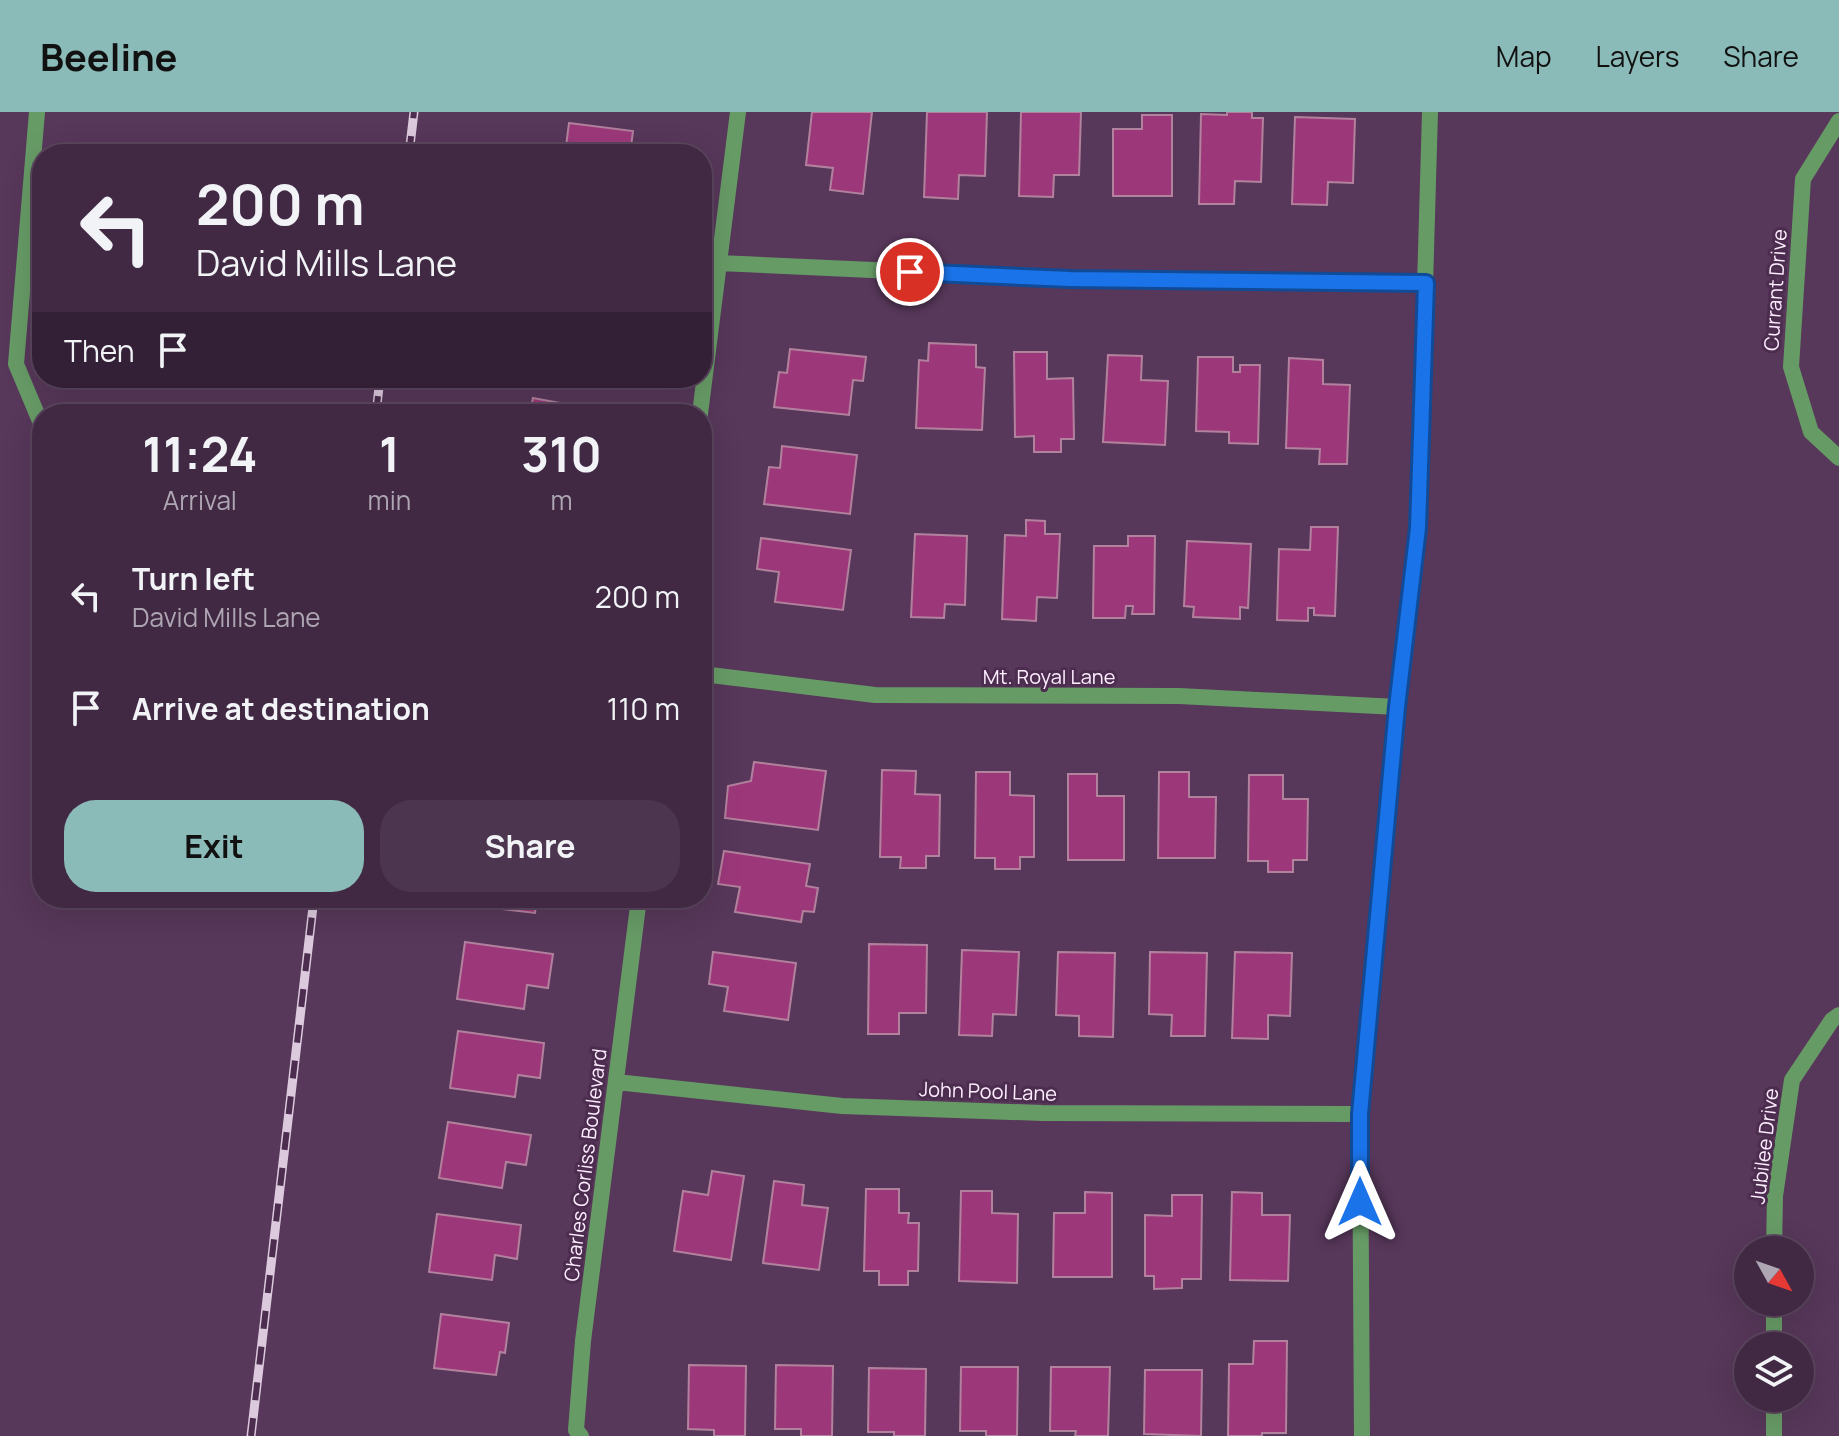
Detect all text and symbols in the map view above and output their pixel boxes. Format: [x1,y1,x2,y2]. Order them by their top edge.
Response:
text: Beeline [40,30,177,82]
text: Map [1496,37,1552,75]
text: Layers [1596,37,1679,75]
text: Share [1723,37,1799,75]
text: 200 m [196,165,365,242]
icon: left [64,176,168,280]
street label: Currant Drive [1757,228,1793,352]
text: David Mills Lane [196,238,457,287]
pin [876,238,944,306]
icon: arrive [888,250,932,294]
icon: arrive [151,328,195,372]
text: Then [64,330,135,371]
text: 11:24 [142,421,257,486]
text: 1 [379,421,400,486]
text: 310 [521,421,602,486]
text: Arrival [163,482,237,518]
text: min [368,482,411,518]
text: m [551,482,573,518]
text: Turn left [132,558,255,599]
icon: left [64,574,108,618]
text: 200 m [595,576,680,617]
text: David Mills Lane [132,599,320,635]
street label: Mt. Royal Lane [983,663,1115,690]
icon: arrive [64,686,108,730]
text: Arrive at destination [132,688,430,729]
text: 110 m [607,688,680,729]
button: Exit [64,800,364,892]
button: Share [380,800,680,892]
street label: Charles Corliss Boulevard [557,1047,613,1283]
street label: John Pool Lane [919,1075,1057,1107]
street label: Jubilee Drive [1744,1087,1784,1205]
position arrow [1318,1160,1402,1244]
north arrow [1734,1236,1814,1316]
map controls [1734,1236,1814,1412]
button: layers [1734,1332,1814,1412]

